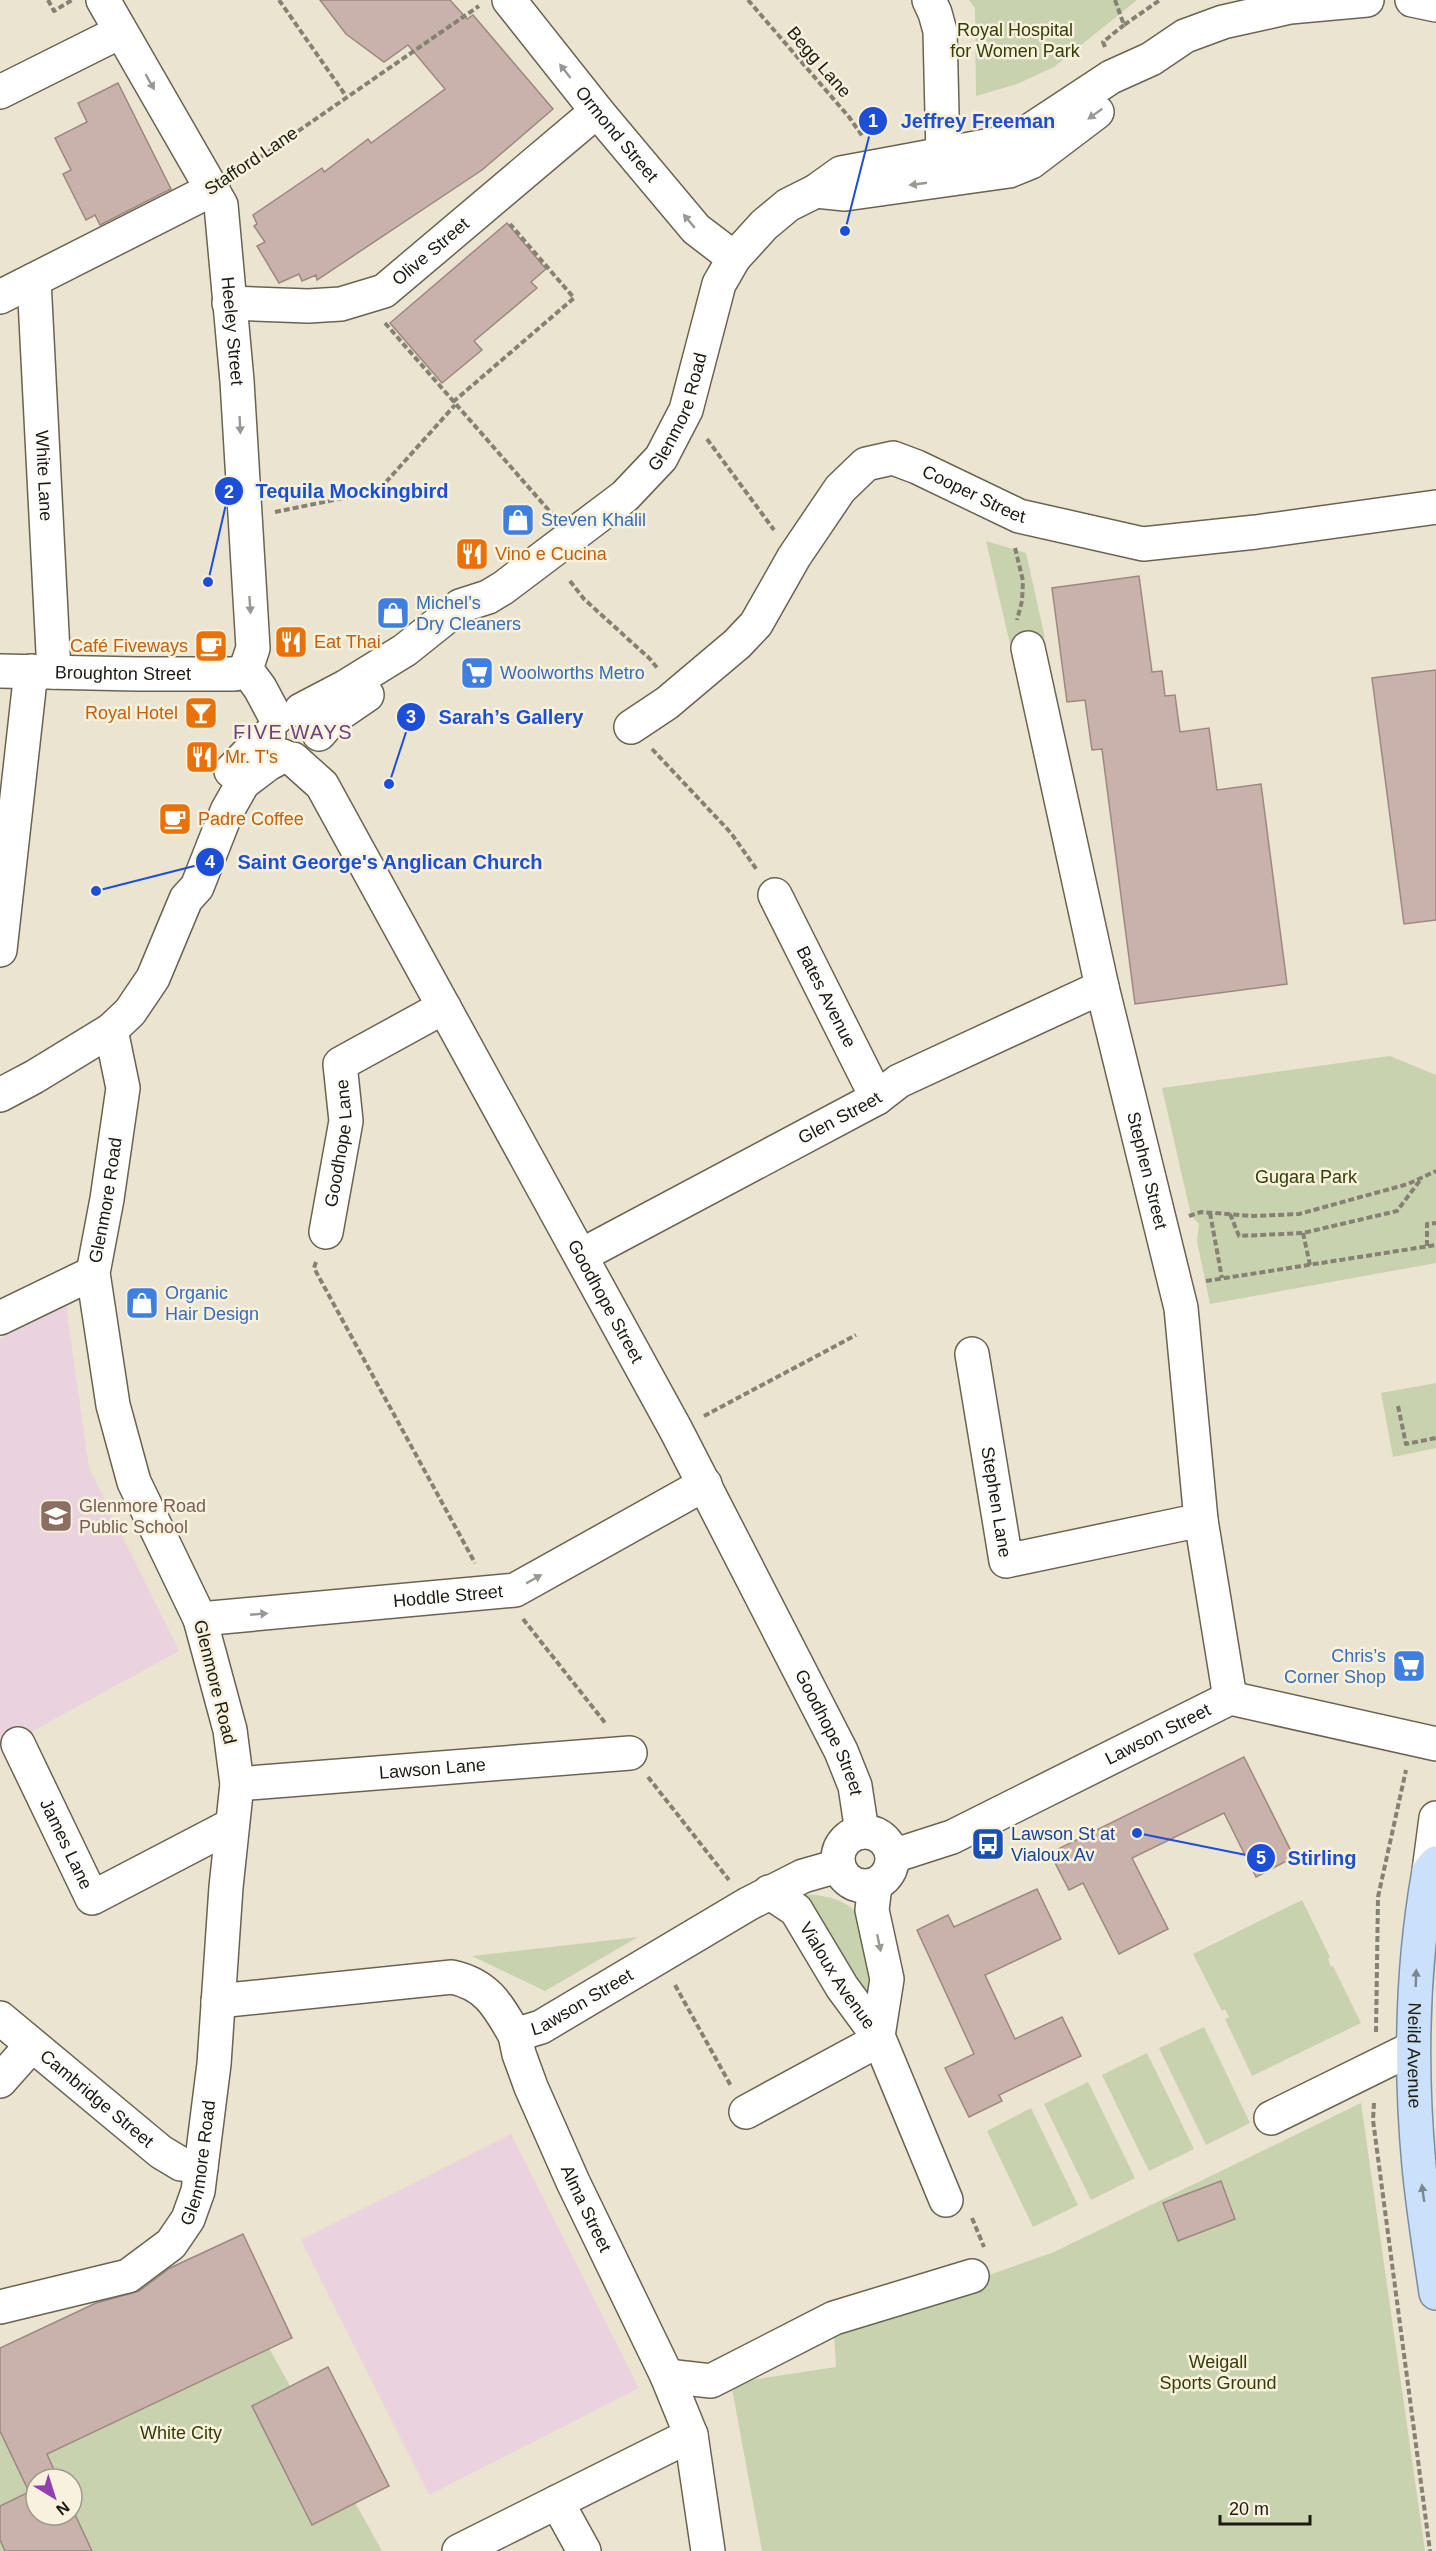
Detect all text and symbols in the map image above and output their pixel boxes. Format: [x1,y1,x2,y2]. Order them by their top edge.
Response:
park label: Royal Hospital for Women Park [950,20,1081,61]
street label: Begg Lane [783,23,855,101]
one-way arrow [560,63,572,78]
one-way arrow [145,74,155,91]
street label: Ormond Street [571,82,662,186]
callout: Jeffrey Freeman [858,102,1067,140]
one-way arrow [1087,108,1103,120]
text: Jeffrey Freeman [901,110,1055,132]
text: 1 [868,111,878,131]
street label: Stafford Lane [201,123,301,199]
one-way arrow [909,180,928,189]
street label: Olive Street [388,214,473,290]
one-way arrow [683,214,696,229]
street label: Heeley Street [218,276,247,386]
street label: Glenmore Road [644,351,711,475]
one-way arrow [235,415,244,434]
street label: White Lane [32,430,56,522]
street label: Cooper Street [919,461,1027,527]
callout: Tequila Mockingbird [214,472,461,510]
text: Tequila Mockingbird [256,480,448,502]
text: 2 [224,482,234,502]
shop icon: Steven Khalil [500,502,536,538]
place label: Steven Khalil [541,510,646,530]
restaurant icon: Vino e Cucina [454,536,490,572]
place label: Vino e Cucina [495,544,608,564]
place label: Michel’s Dry Cleaners [416,593,521,634]
shop icon: Michel’s Dry Cleaners [375,595,411,631]
one-way arrow [245,596,255,615]
restaurant icon: Eat Thai [273,624,309,660]
cafe icon: Café Fiveways [193,628,229,664]
place label: Eat Thai [314,632,381,652]
place label: Café Fiveways [70,636,188,656]
supermarket icon: Woolworths Metro [459,655,495,691]
street label: Broughton Street [55,662,191,684]
place label: Woolworths Metro [500,663,645,683]
bar icon: Royal Hotel [183,695,219,731]
callout: Sarah’s Gallery [396,698,595,736]
place label: Royal Hotel [85,703,178,723]
text: Sarah’s Gallery [439,706,584,728]
text: 3 [406,707,416,727]
district label: FIVE WAYS [233,721,353,743]
restaurant icon: Mr. T's [184,739,220,775]
place label: Mr. T's [225,747,278,767]
cafe icon: Padre Coffee [157,801,193,837]
place label: Padre Coffee [198,809,304,829]
callout: Saint George's Anglican Church [195,843,555,881]
text: Saint George's Anglican Church [237,851,543,873]
text: 4 [205,852,215,872]
street label: Bates Avenue [792,943,860,1051]
street label: Goodhope Lane [321,1078,356,1209]
street label: Glen Street [795,1088,886,1148]
street label: Stephen Street [1123,1110,1171,1231]
street label: Glenmore Road [85,1136,126,1265]
park label: Gugara Park [1255,1167,1358,1187]
street label: Goodhope Street [564,1236,647,1366]
place label: Organic Hair Design [165,1283,259,1324]
shop icon: Organic Hair Design [124,1285,160,1321]
street label: Stephen Lane [977,1445,1015,1559]
place label: Glenmore Road Public School [79,1496,206,1537]
school or university icon: Glenmore Road Public School [38,1498,74,1534]
one-way arrow [526,1574,543,1584]
street label: Hoddle Street [392,1581,504,1611]
one-way arrow [249,1609,268,1619]
street label: Glenmore Road [190,1618,240,1746]
place label: Chris’s Corner Shop [1284,1646,1386,1687]
supermarket icon: Chris’s Corner Shop [1391,1648,1427,1684]
street label: Goodhope Street [791,1666,866,1797]
street label: Lawson Street [1102,1699,1214,1769]
street label: Lawson Lane [378,1754,487,1783]
street label: James Lane [36,1796,96,1893]
place label: Lawson St at Vialoux Av [1011,1824,1115,1865]
bus stop icon: Lawson St at Vialoux Av [970,1826,1006,1862]
callout: Stirling [1246,1839,1368,1877]
text: Stirling [1288,1847,1356,1869]
text: 5 [1256,1848,1266,1868]
street label: Vialoux Avenue [796,1918,879,2033]
one-way arrow [875,1933,884,1952]
street label: Lawson Street [528,1965,636,2040]
one-way arrow [1411,1968,1421,1987]
street label: Neild Avenue [1404,2002,1425,2109]
street label: Cambridge Street [36,2046,157,2151]
street label: Glenmore Road [177,2099,219,2228]
street label: Alma Street [557,2162,615,2255]
one-way arrow [1418,2184,1427,2203]
park label: Weigall Sports Ground [1159,2352,1277,2393]
park label: White City [140,2423,222,2443]
north arrow [24,2467,84,2527]
scale bar [1220,2488,1310,2526]
text: N [53,2498,73,2519]
text: 20 m [1229,2499,1269,2519]

